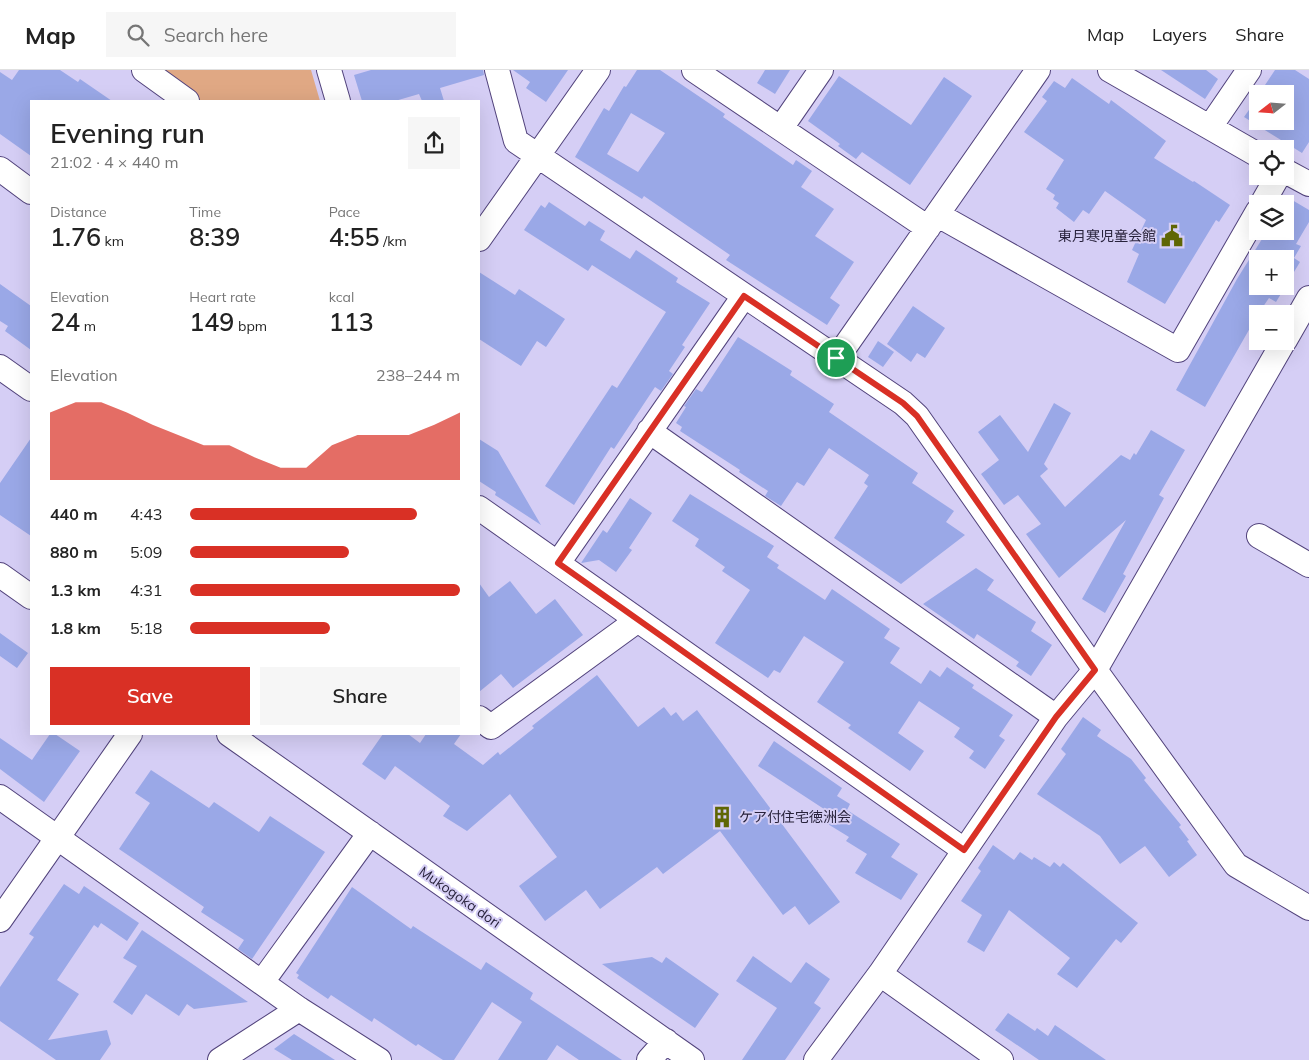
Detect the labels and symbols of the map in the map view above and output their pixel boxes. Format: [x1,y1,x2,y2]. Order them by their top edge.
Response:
north arrow [1249,85,1294,130]
public building icon: 東月寒児童会館 [1159,223,1185,249]
place label: 東月寒児童会館 [1058,227,1156,245]
pin [815,337,857,379]
building icon: ケア付住宅徳洲会 [709,804,735,830]
place label: ケア付住宅徳洲会 [739,808,851,826]
street label: Mukogoka dori [416,862,504,932]

